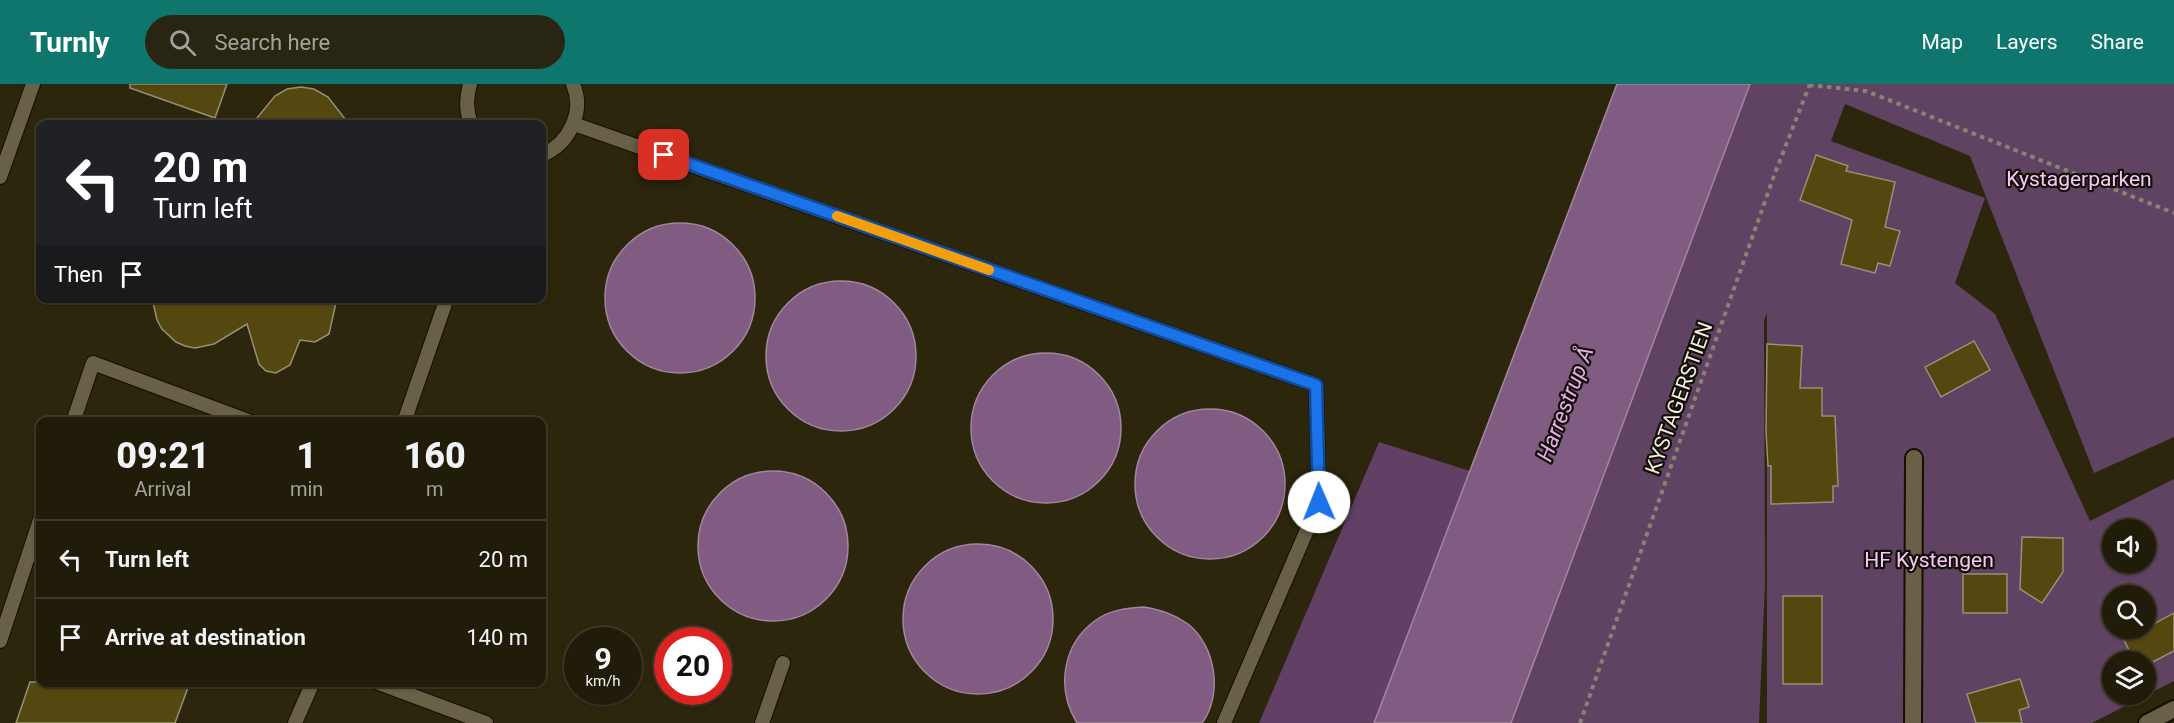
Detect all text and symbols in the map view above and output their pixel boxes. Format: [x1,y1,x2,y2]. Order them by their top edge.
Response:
search box [145,15,565,69]
text: Turnly [30,26,109,59]
icon: search [166,26,199,59]
text: Search here [214,30,330,55]
text: Map [1921,30,1963,54]
text: Layers [1996,30,2057,54]
text: Share [2090,30,2144,54]
pin [638,129,689,180]
icon: arrive [647,138,680,171]
text: 20 m [153,143,248,192]
icon: left [54,144,132,222]
park label: Kystagerparken [2006,167,2152,191]
text: Turn left [153,193,253,225]
icon: arrive [115,258,148,291]
text: Then [54,262,103,287]
street label: KYSTAGERSTIEN [1640,319,1718,477]
water label: Harrestrup Å [1531,343,1598,465]
text: 09:21 [116,435,210,477]
text: 1 [296,435,317,477]
text: 160 [404,435,466,477]
position arrow [1287,470,1351,534]
text: Arrival [135,477,191,501]
text: min [290,477,323,501]
text: m [426,477,443,501]
map controls [2102,519,2156,705]
button: sound [2102,519,2156,573]
icon: left [54,543,87,576]
text: Turn left [105,547,189,572]
text: 20 m [479,547,528,572]
park label: HF Kystengen [1864,548,1994,572]
button: search [2102,585,2156,639]
icon: arrive [54,621,87,654]
text: Arrive at destination [105,625,306,650]
text: 140 m [466,625,528,650]
speed limit sign: 20 [654,627,732,705]
text: 9 [594,641,612,676]
button: layers [2102,651,2156,705]
text: km/h [585,672,621,690]

